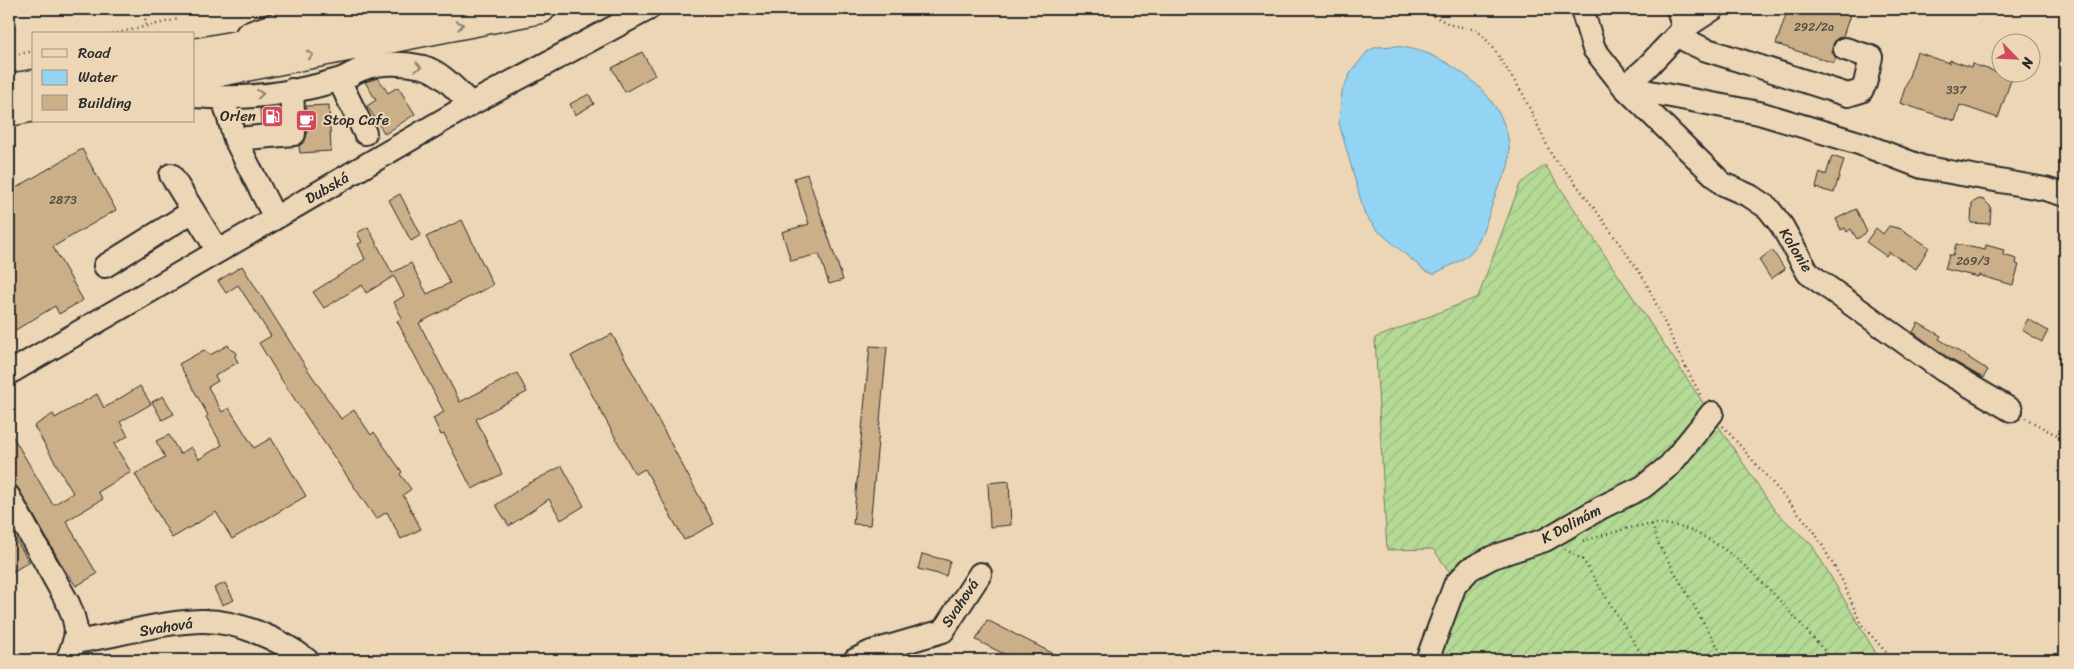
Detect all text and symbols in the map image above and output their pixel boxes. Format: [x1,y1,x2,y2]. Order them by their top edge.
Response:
house number: 292/2a [1794,16,1834,38]
one-way arrow [456,21,465,31]
legend [32,32,195,122]
north arrow [1992,32,2042,82]
text: Road [78,40,111,66]
one-way arrow [306,50,315,60]
text: N [2014,53,2041,73]
one-way arrow [413,62,422,72]
text: Water [78,64,118,90]
house number: 337 [1946,79,1967,101]
one-way arrow [256,89,264,100]
text: Building [78,90,132,116]
place label: Orlen [220,103,256,129]
fuel station icon: Orlen [260,104,284,128]
place label: Stop Cafe [323,107,389,133]
cafe icon: Stop Cafe [295,108,319,132]
street label: Dubská [300,165,355,211]
house number: 2873 [49,189,77,211]
street label: Kolonie [1772,223,1820,278]
house number: 269/3 [1956,250,1990,272]
street label: K Dolinám [1536,497,1606,551]
street label: Svahová [934,573,986,633]
street label: Svahová [137,610,195,644]

